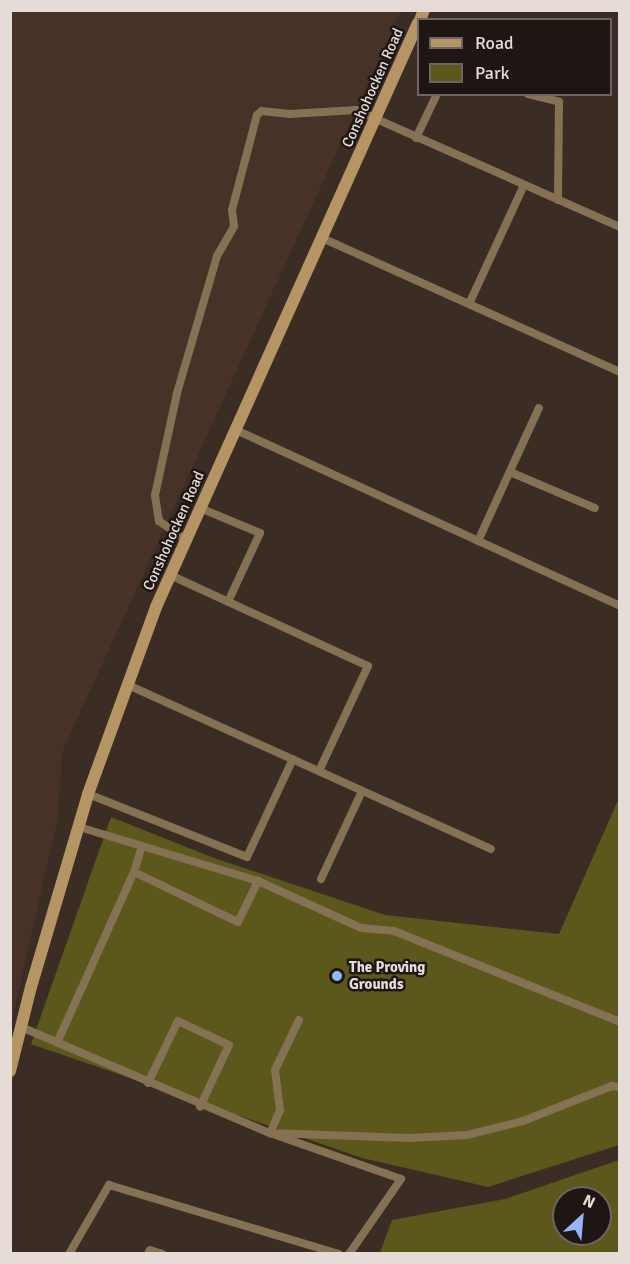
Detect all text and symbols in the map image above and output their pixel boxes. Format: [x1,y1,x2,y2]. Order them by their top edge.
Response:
legend [417,18,612,96]
street label: Conshohocken Road [339,25,407,151]
text: Road [475,32,514,54]
text: Park [475,62,510,84]
street label: Conshohocken Road [140,468,208,594]
place label: The Proving Grounds [349,958,425,993]
marker: The Proving Grounds [330,969,344,983]
north arrow [552,1186,612,1246]
text: N [580,1190,598,1213]

